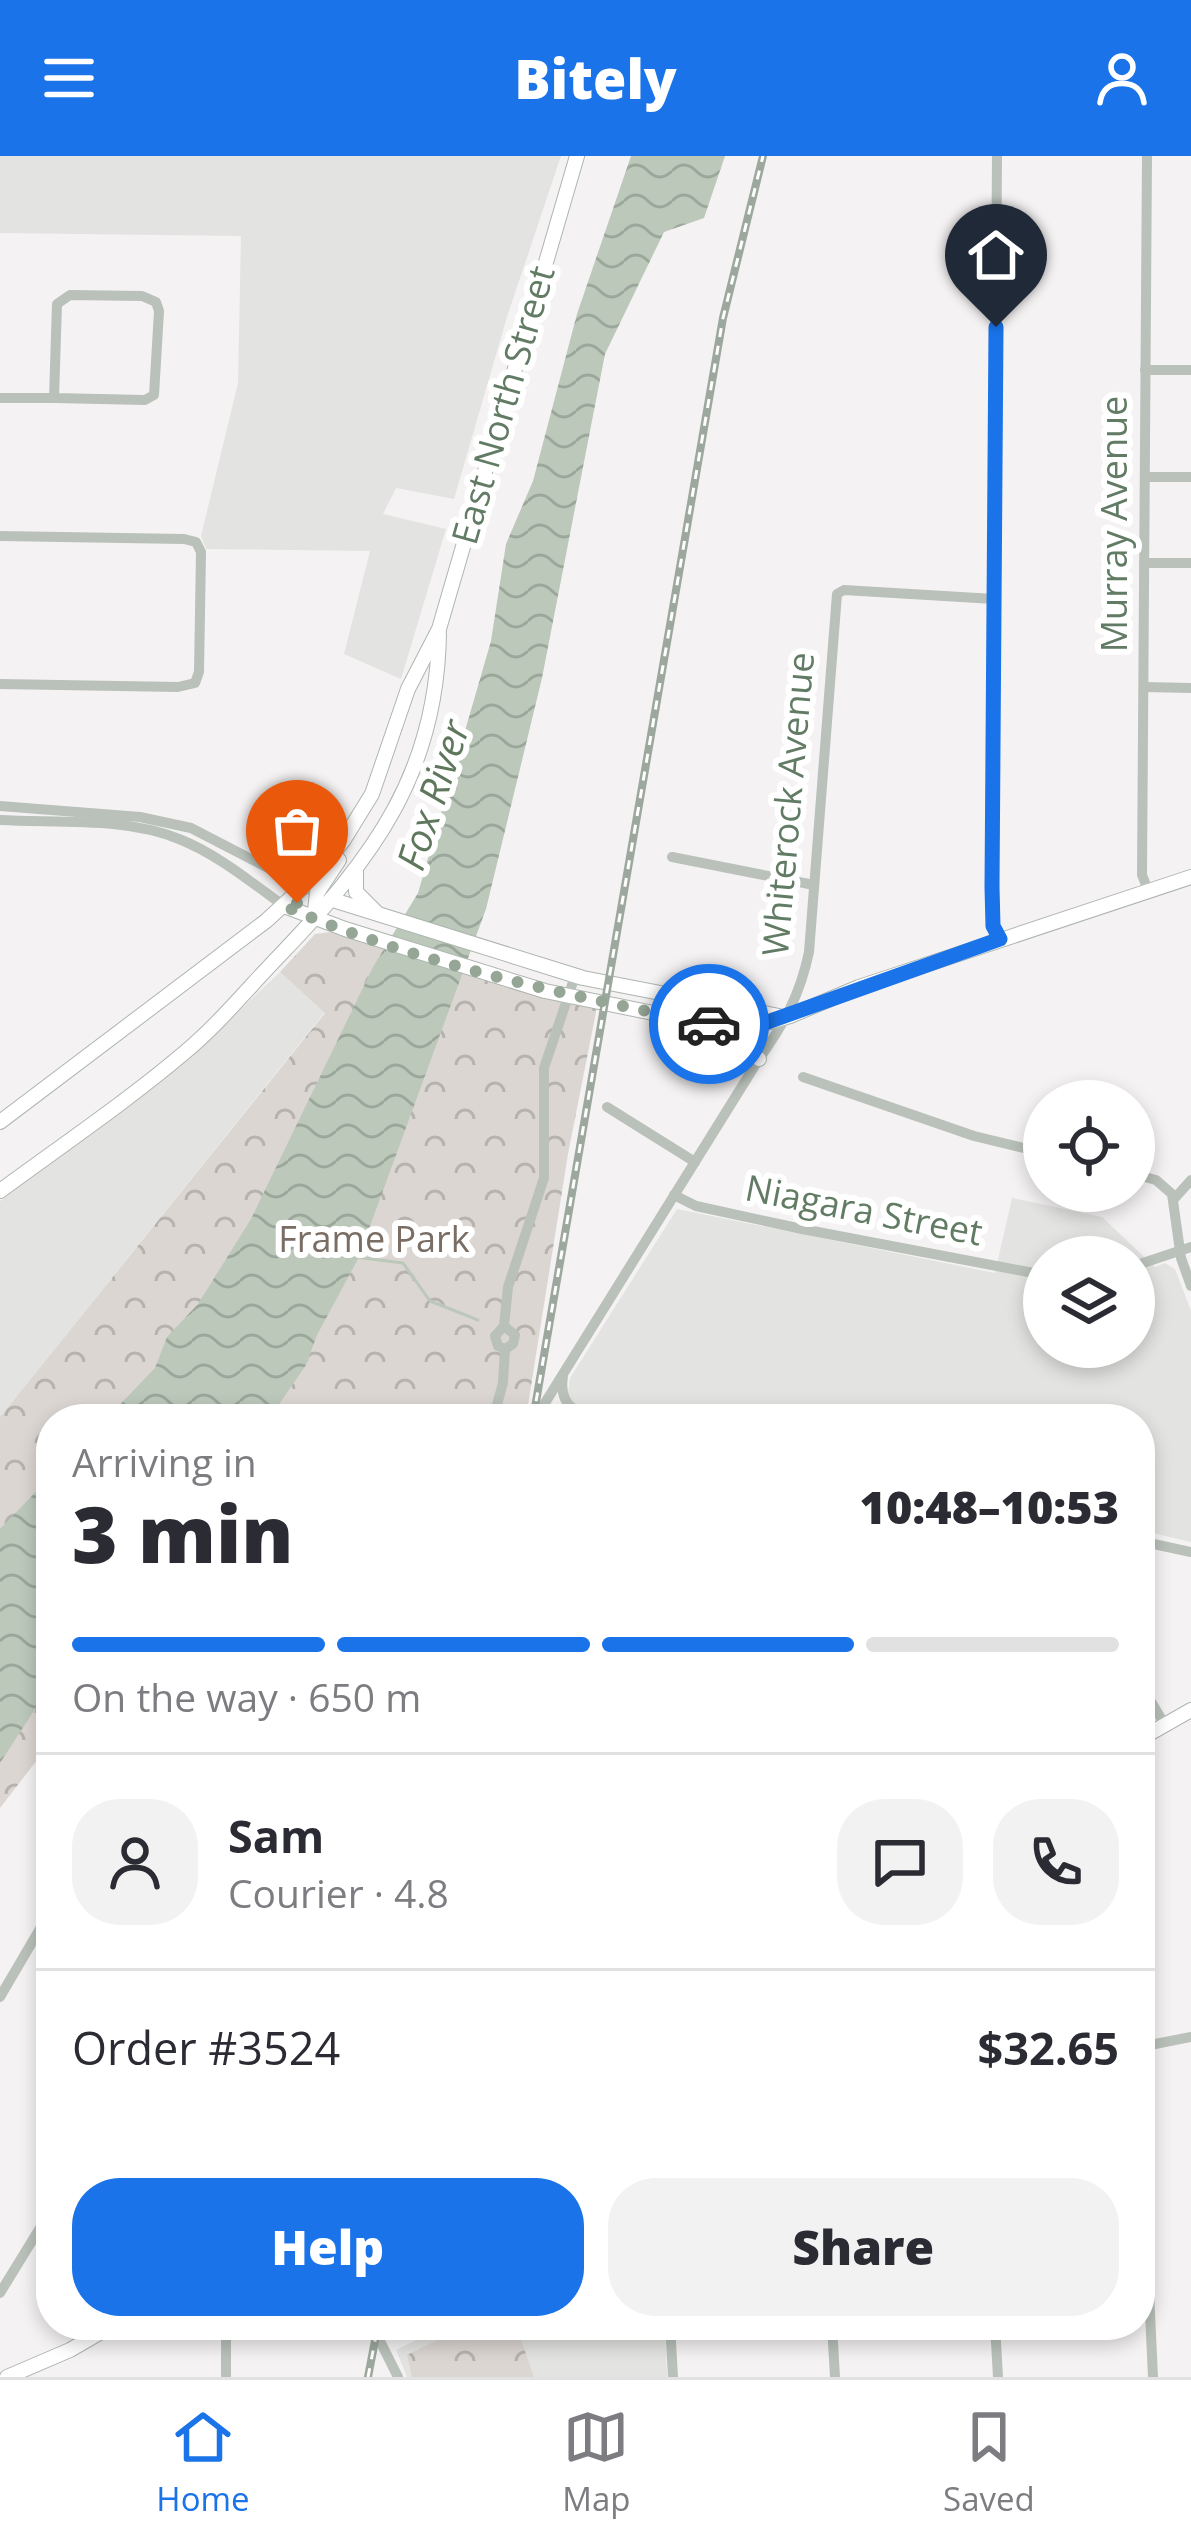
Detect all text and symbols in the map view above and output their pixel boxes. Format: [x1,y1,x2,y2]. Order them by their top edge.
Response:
text: Bitely [514,41,677,115]
icon: menu [36,45,102,111]
icon: person [1089,45,1155,111]
pin [945,204,1047,327]
icon: home [963,222,1029,288]
street label: East North Street [439,260,566,550]
street label: Murray Avenue [1089,396,1138,652]
street label: Whiterock Avenue [750,650,825,958]
water label: Fox River [383,711,481,876]
pin [246,780,348,903]
icon: bag [264,798,330,864]
courier [649,964,769,1084]
icon: car [676,991,742,1057]
map controls [1023,1080,1155,1368]
button: locate [1023,1080,1155,1212]
street label: Niagara Street [741,1163,987,1256]
park label: Frame Park [278,1214,470,1263]
button: layers [1023,1236,1155,1368]
text: Arriving in [72,1435,257,1488]
text: 10:48–10:53 [860,1476,1119,1537]
text: 3 min [72,1480,294,1586]
text: On the way · 650 m [72,1670,421,1723]
button: person [72,1799,198,1925]
button: chat [837,1799,963,1925]
button: phone [993,1799,1119,1925]
text: Sam [228,1805,324,1866]
text: Courier · 4.8 [228,1866,449,1919]
text: Order #3524 [72,2017,340,2078]
text: $32.65 [978,2017,1119,2078]
button: Help [72,2178,584,2316]
button: Share [608,2178,1119,2316]
tab: Home [156,2404,250,2521]
tab: Map [562,2404,630,2521]
tab: Saved [943,2404,1035,2521]

